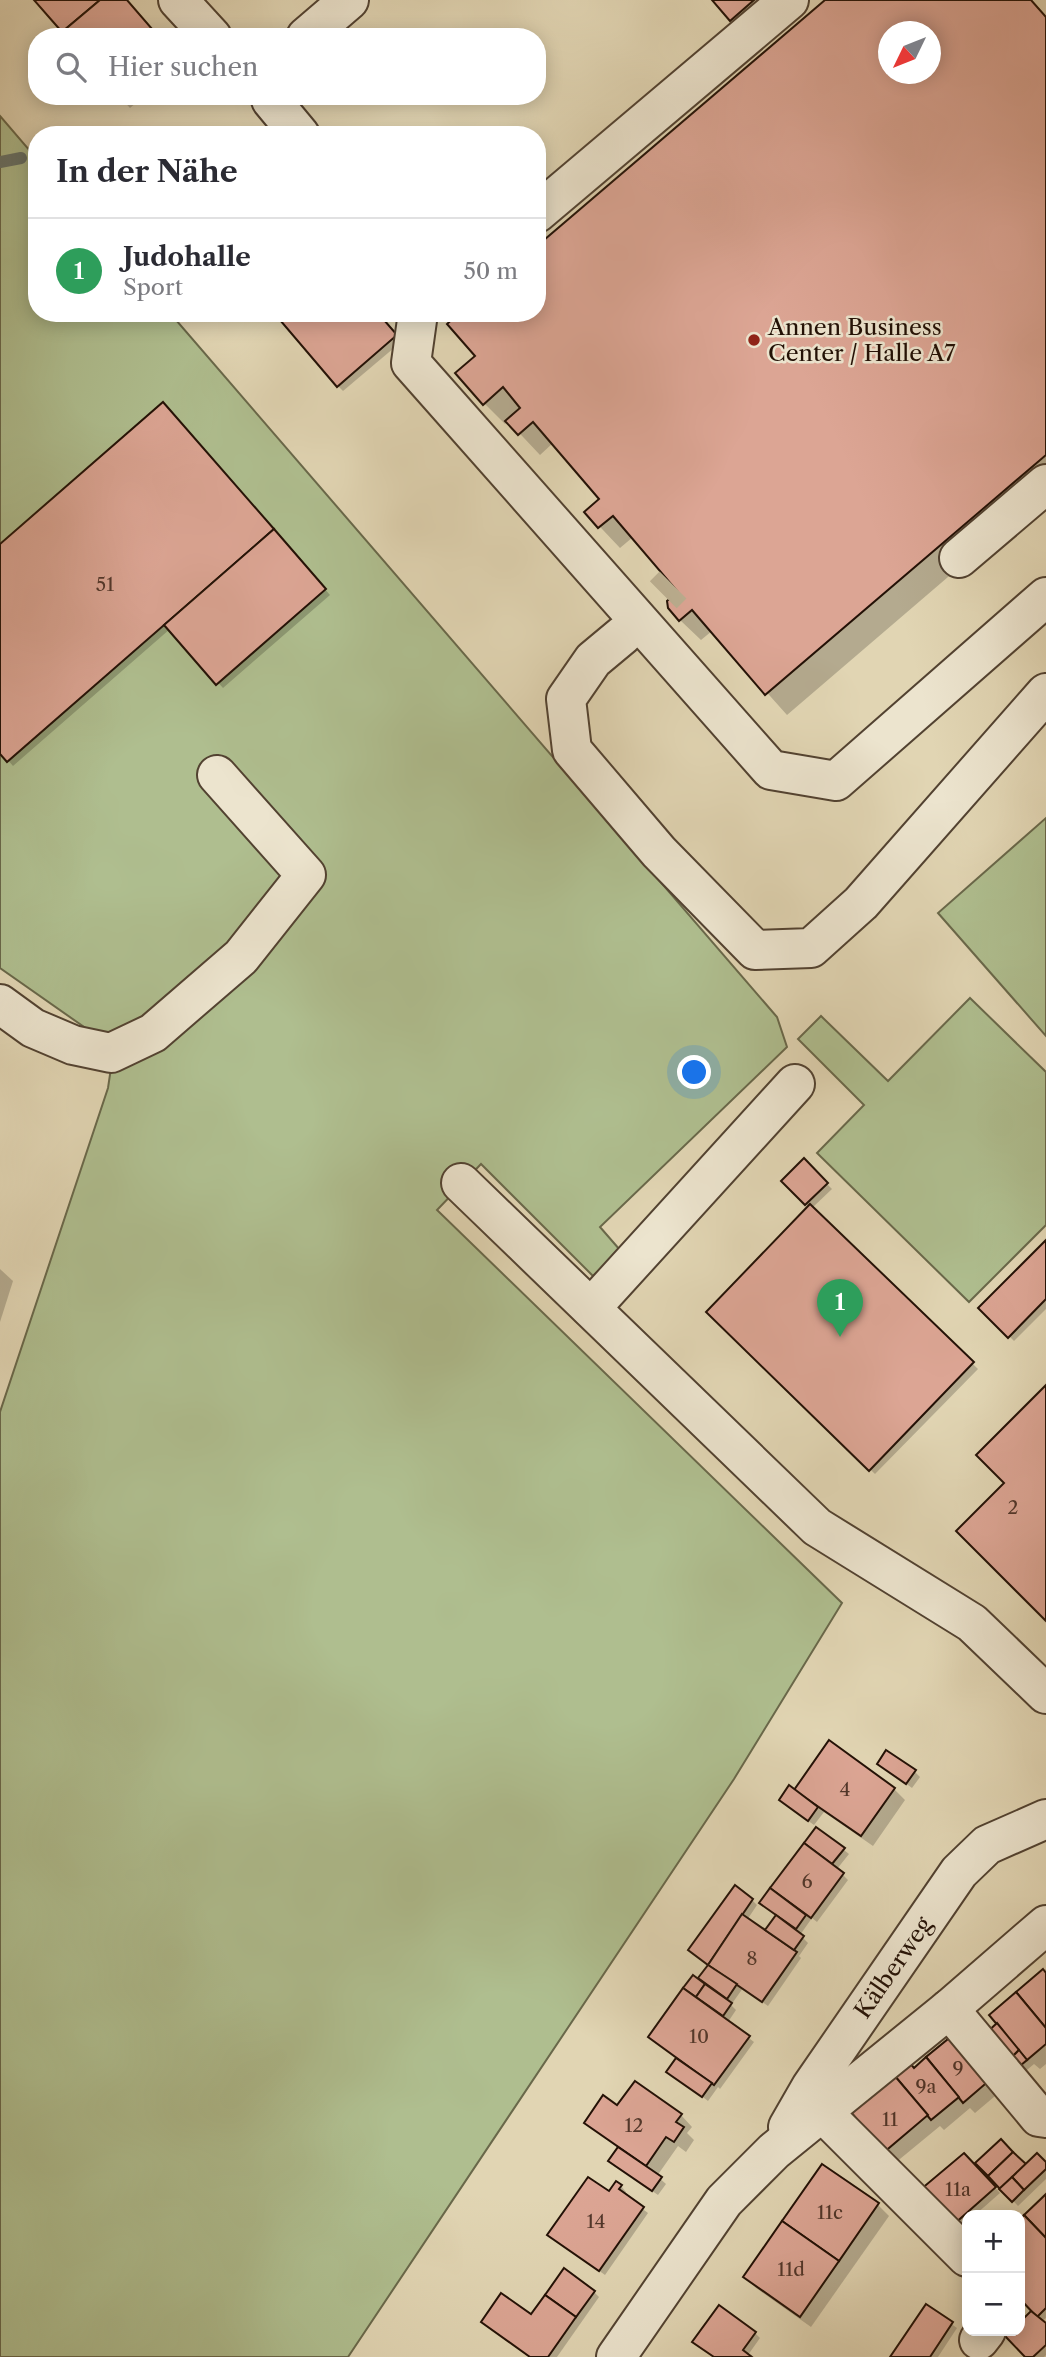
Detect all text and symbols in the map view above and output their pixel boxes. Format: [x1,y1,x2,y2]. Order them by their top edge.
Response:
north arrow [878,21,941,84]
search box [28,28,546,105]
icon: search [52,48,90,86]
text: Hier suchen [108,51,258,83]
text: In der Nähe [56,153,238,190]
text: Judohalle [123,241,251,273]
text: 1 [74,257,84,285]
text: 50 m [463,257,518,285]
text: Sport [123,273,183,301]
place label: Annen Business Center / Halle A7 [767,313,956,367]
marker: Annen Business Center / Halle A7 [746,332,762,348]
house number: 51 [96,573,114,596]
your location [677,1055,711,1089]
pin: 1 [817,1279,863,1337]
house number: 2 [1008,1496,1019,1519]
house number: 4 [840,1778,851,1801]
house number: 6 [801,1870,813,1893]
street label: Kälberweg [848,1911,938,2024]
house number: 8 [746,1947,758,1970]
house number: 10 [689,2025,709,2048]
house number: 9 [952,2057,964,2080]
house number: 9a [915,2075,937,2098]
house number: 11 [882,2108,898,2131]
house number: 12 [625,2114,644,2137]
house number: 11a [945,2178,971,2201]
house number: 11c [817,2201,843,2224]
house number: 14 [587,2210,605,2233]
map controls [962,2210,1025,2336]
button: + [962,2210,1025,2273]
house number: 11d [777,2258,805,2281]
button: − [962,2273,1025,2336]

